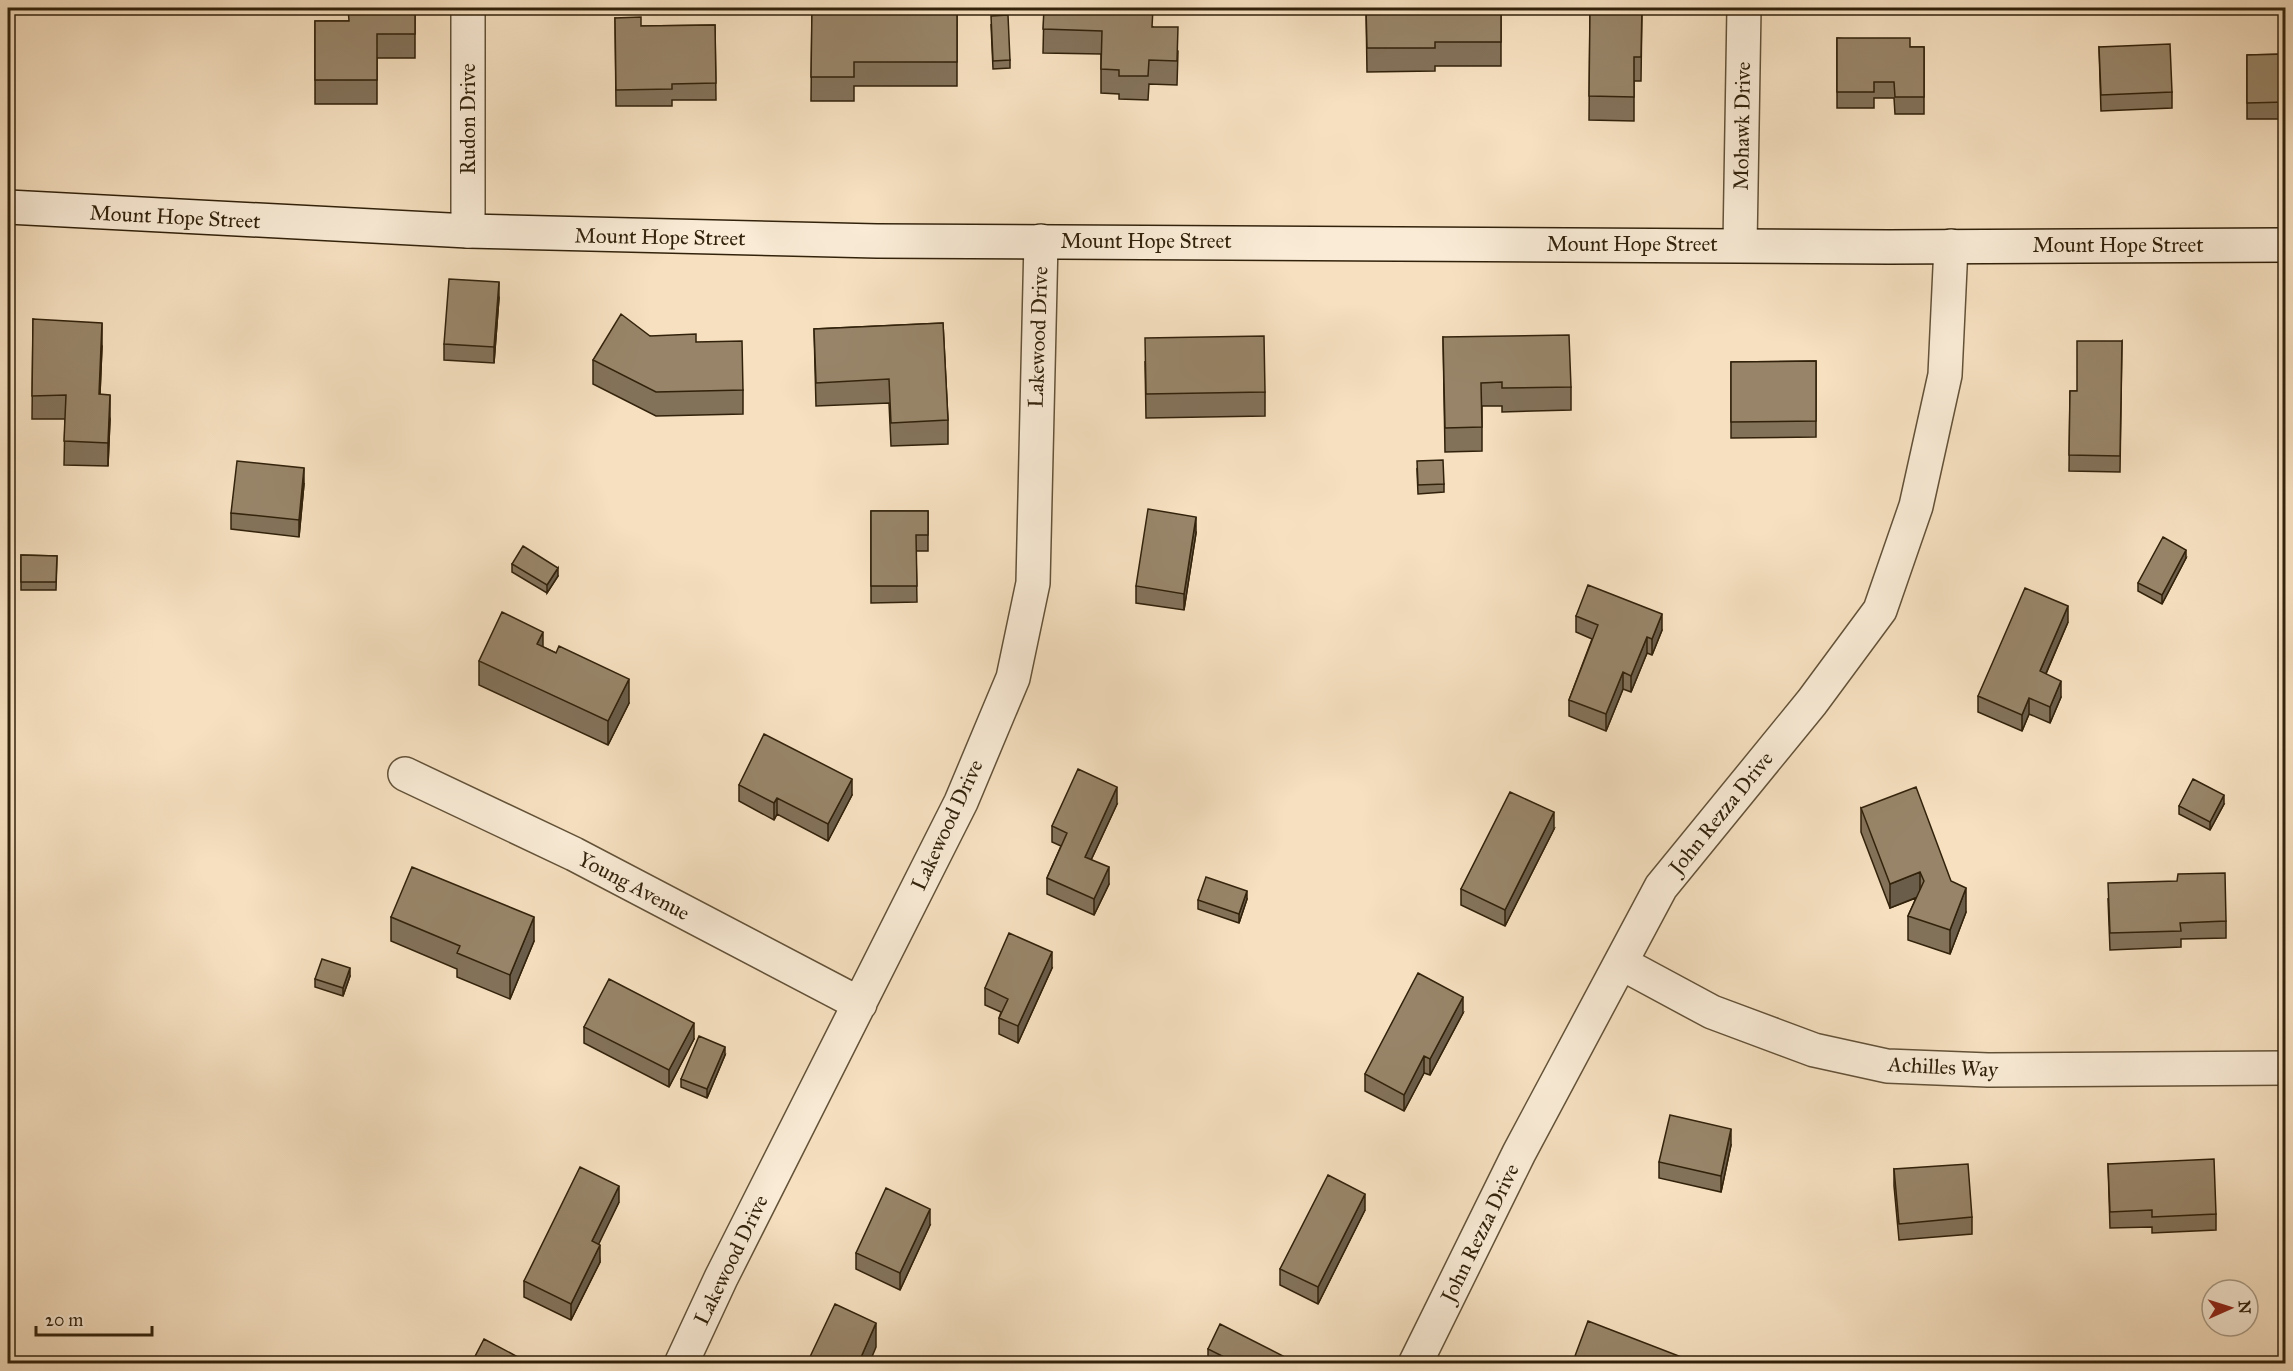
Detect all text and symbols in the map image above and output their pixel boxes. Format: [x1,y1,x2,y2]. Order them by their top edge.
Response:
street label: Mohawk Drive [1728,61,1756,191]
street label: Rudon Drive [455,63,481,175]
street label: Mount Hope Street [89,200,262,234]
street label: Mount Hope Street [574,223,746,252]
street label: Mount Hope Street [1060,228,1232,254]
street label: Mount Hope Street [1546,231,1718,257]
street label: Mount Hope Street [2032,232,2204,258]
street label: Lakewood Drive [1023,266,1053,408]
street label: John Rezza Drive [1662,746,1779,881]
street label: Lakewood Drive [905,755,989,895]
street label: Young Avenue [574,846,694,926]
street label: Achilles Way [1886,1051,2000,1083]
street label: John Rezza Drive [1434,1159,1525,1308]
street label: Lakewood Drive [688,1191,774,1329]
north arrow [2200,1278,2260,1338]
scale bar [36,1299,152,1337]
text: N [2235,1300,2254,1315]
text: 20 m [45,1309,83,1331]

